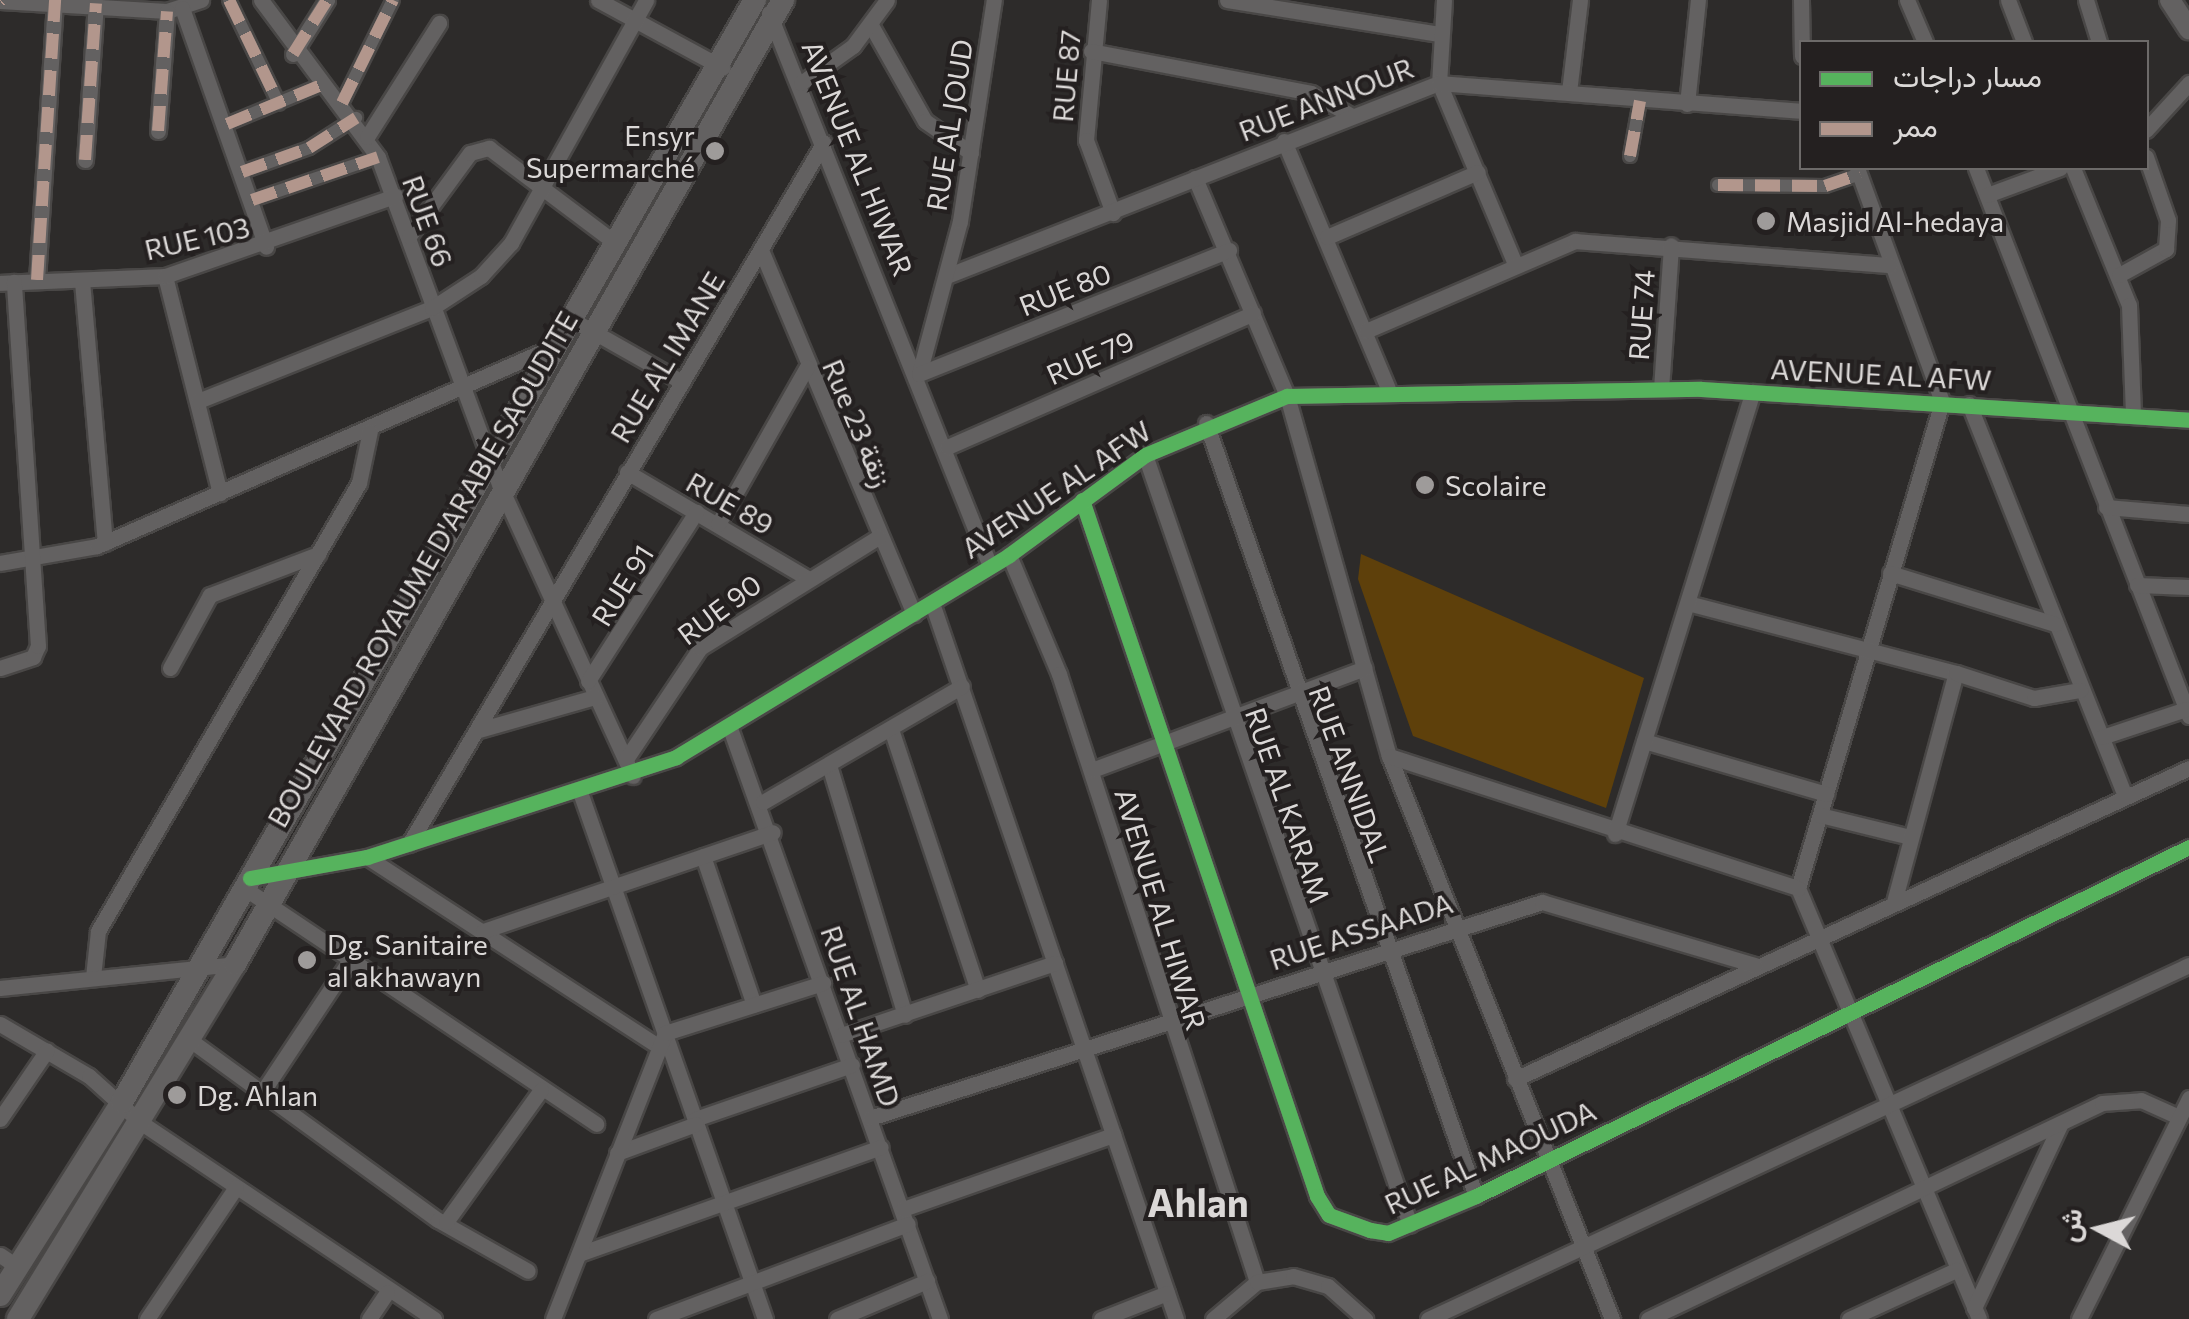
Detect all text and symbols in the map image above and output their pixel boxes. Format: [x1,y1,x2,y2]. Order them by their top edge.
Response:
street label: RUE 87 [1045,29,1087,123]
street label: AVENUE AL HIWAR [795,35,921,281]
street label: RUE AL JOUD [919,37,979,213]
legend [1799,40,2149,170]
street label: RUE ANNOUR [1234,50,1418,148]
text: مسار دراجات [1893,56,2042,93]
text: ممر [1893,106,1938,143]
place label: Ensyr Supermarché [526,118,695,184]
marker: Ensyr Supermarché [704,140,726,162]
street label: RUE 66 [396,171,460,271]
place label: Masjid Al-hedaya [1786,204,2004,238]
street label: RUE 103 [141,210,253,266]
marker: Masjid Al-hedaya [1755,210,1777,232]
street label: RUE 80 [1014,255,1116,323]
street label: RUE AL IMANE [603,266,731,448]
street label: RUE 74 [1621,269,1661,361]
street label: BOULEVARD ROYAUME D'ARABIE SAOUDITE [260,305,584,833]
street label: RUE 79 [1041,323,1139,391]
street label: AVENUE AL AFW [1770,351,1992,397]
street label: Rue 23 زنقة [816,354,900,492]
street label: AVENUE AL AFW [955,413,1157,565]
street label: RUE 89 [681,465,779,541]
place label: Scolaire [1445,468,1546,502]
marker: Scolaire [1414,474,1436,496]
street label: RUE 91 [584,538,660,632]
street label: RUE 90 [671,567,767,651]
street label: RUE ANNIDAL [1303,681,1397,867]
street label: RUE AL KARAM [1239,703,1337,907]
street label: AVENUE AL HIWAR [1108,784,1214,1034]
street label: RUE ASSAADA [1265,886,1457,976]
street label: RUE AL HAMD [814,921,908,1111]
place label: Dg. Sanitaire al akhawayn [327,927,488,993]
marker: Dg. Sanitaire al akhawayn [296,949,318,971]
place label: Dg. Ahlan [197,1078,318,1112]
marker: Dg. Ahlan [166,1084,188,1106]
street label: RUE AL MAOUDA [1379,1093,1601,1221]
district label: Ahlan [1147,1179,1249,1225]
north arrow [2049,1179,2149,1279]
text: ش [2050,1207,2088,1244]

